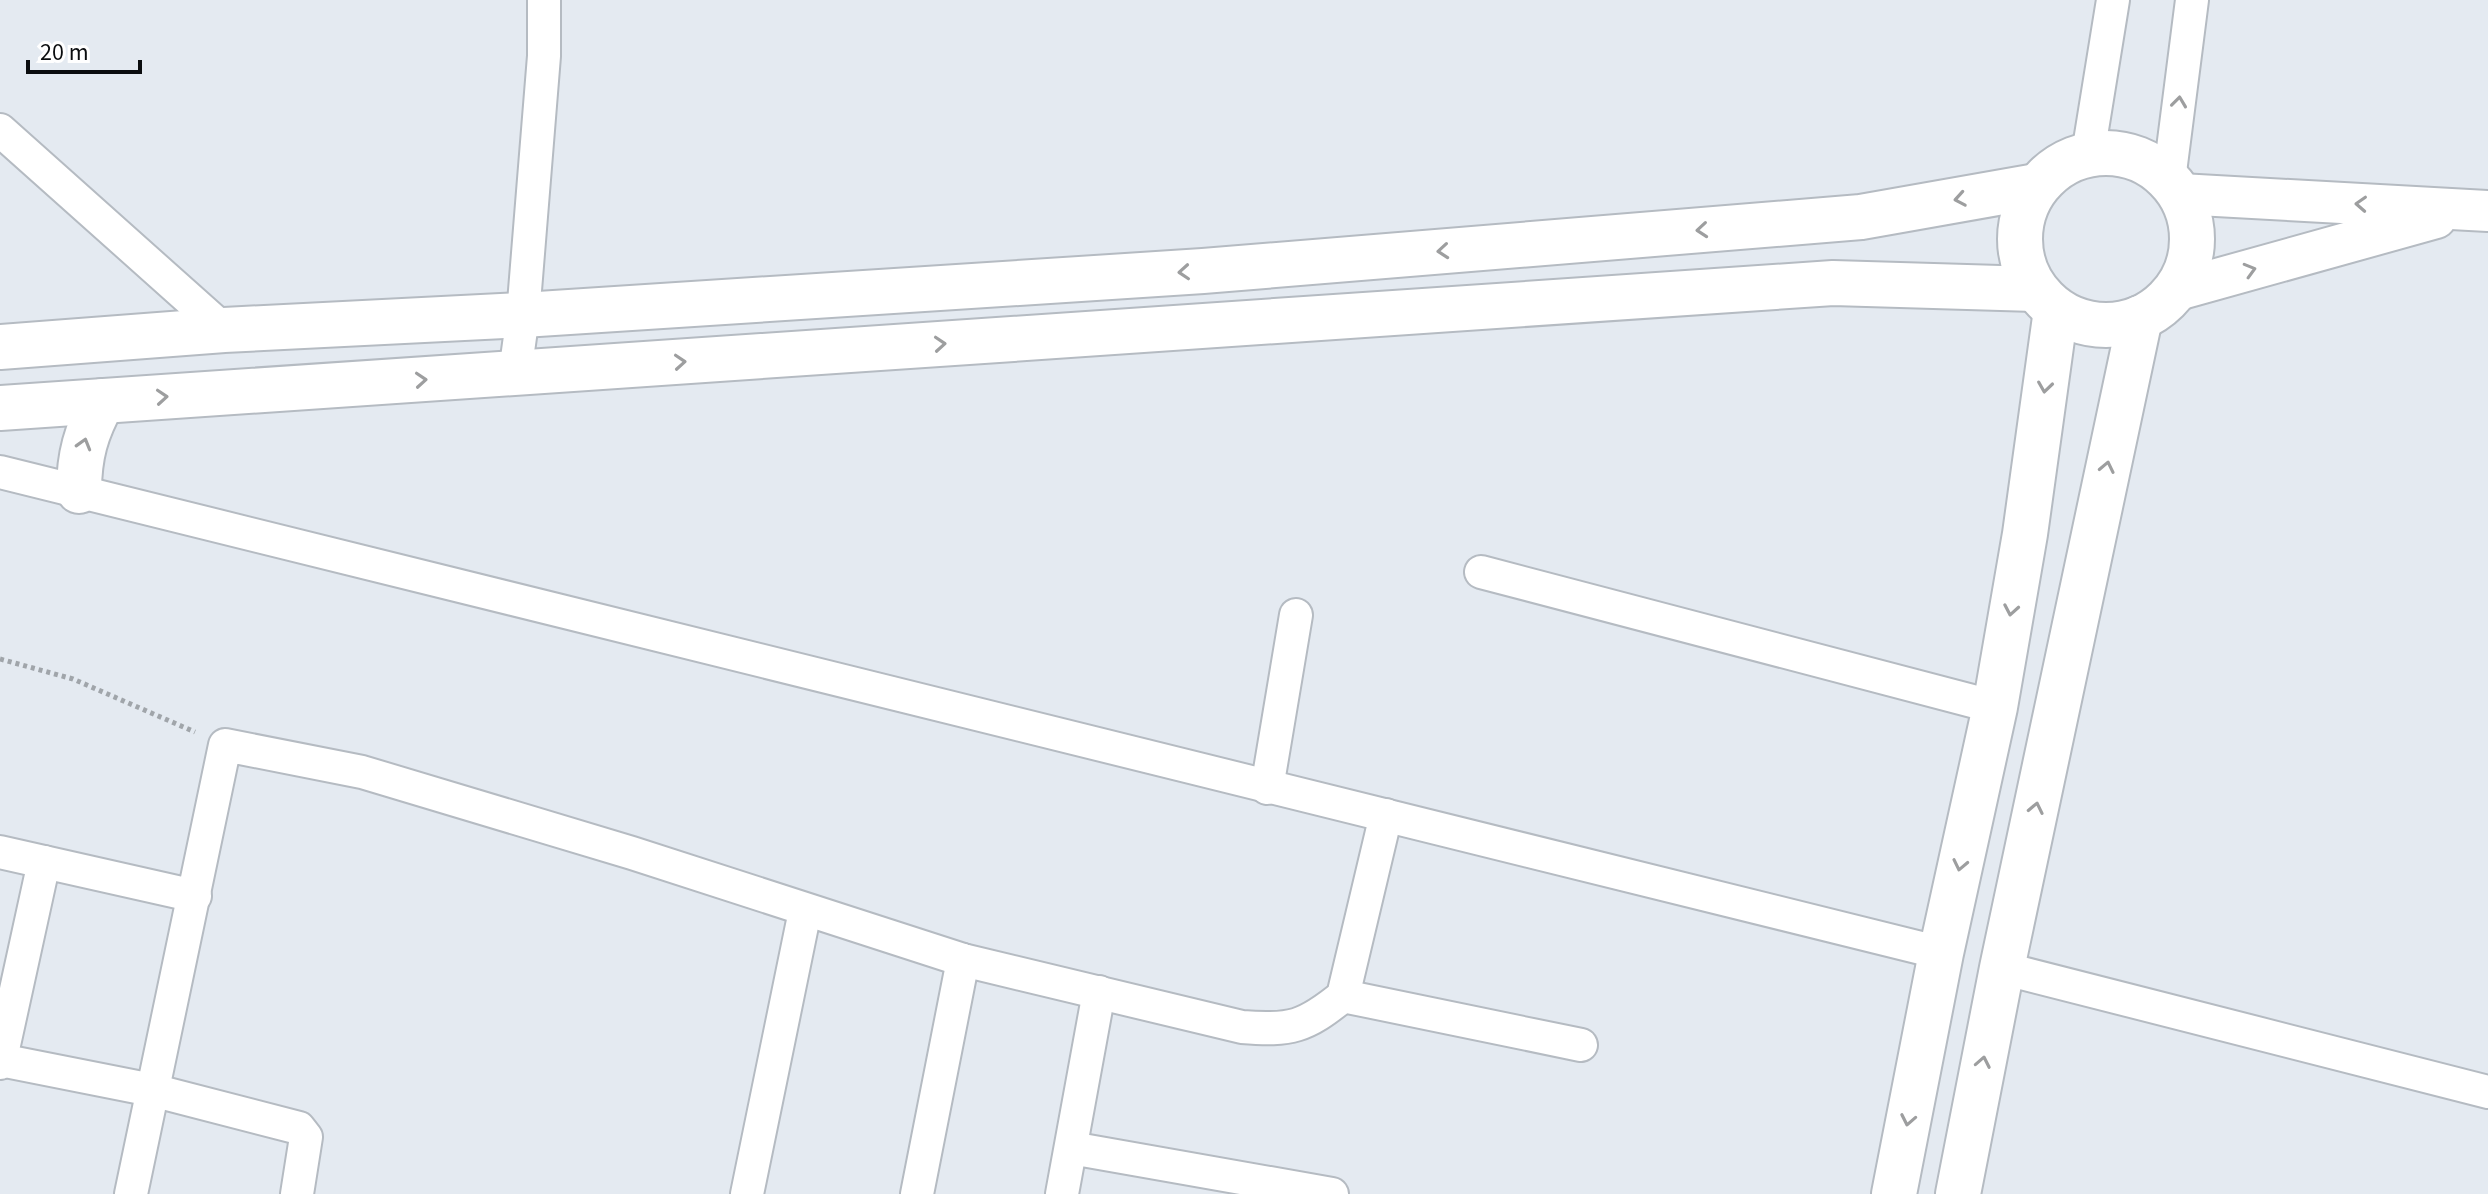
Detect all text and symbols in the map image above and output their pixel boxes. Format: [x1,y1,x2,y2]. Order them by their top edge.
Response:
scale bar [28,24,140,74]
text: 20 m [40,35,89,70]
one-way arrow [2170,95,2187,108]
one-way arrow [1953,190,1967,207]
one-way arrow [2354,196,2367,213]
one-way arrow [1695,221,1708,238]
one-way arrow [1436,243,1449,260]
one-way arrow [1177,263,1190,280]
one-way arrow [2242,263,2256,280]
one-way arrow [934,336,947,353]
one-way arrow [674,354,687,371]
one-way arrow [415,372,428,389]
one-way arrow [2037,380,2054,394]
one-way arrow [156,389,169,406]
one-way arrow [75,438,91,452]
one-way arrow [2098,461,2115,474]
one-way arrow [2004,604,2021,617]
one-way arrow [2027,802,2044,815]
one-way arrow [1952,858,1969,872]
one-way arrow [1974,1056,1991,1069]
one-way arrow [1901,1113,1918,1127]

